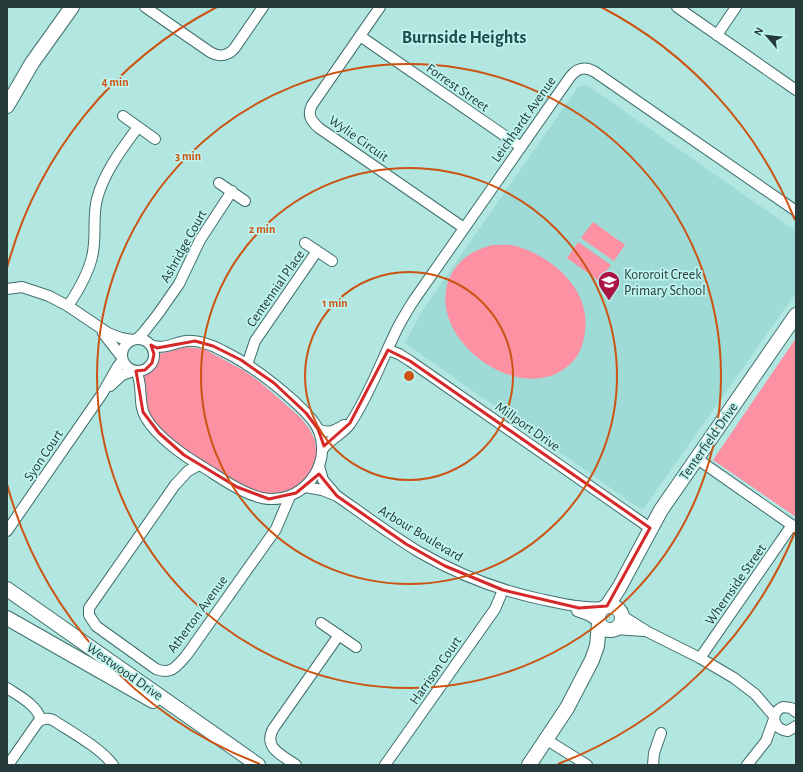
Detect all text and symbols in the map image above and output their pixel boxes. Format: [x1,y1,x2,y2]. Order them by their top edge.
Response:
north arrow [747,16,787,56]
text: N [752,26,765,38]
district label: Burnside Heights [402,29,526,47]
street label: Forrest Street [424,61,492,115]
street label: Leichhardt Avenue [489,74,559,165]
text: 4 min [101,76,129,88]
street label: Wylie Circuit [326,113,391,165]
text: 3 min [175,150,201,162]
street label: Ashridge Court [158,207,210,285]
text: 2 min [249,223,275,235]
street label: Centennial Place [244,248,307,330]
place label: Kororoit Creek Primary School [624,268,706,298]
school or university icon: Kororoit Creek Primary School [596,269,622,302]
text: 1 min [322,297,348,309]
centre of rings [402,369,416,383]
street label: Millport Drive [492,399,562,454]
street label: Tenterfield Drive [677,400,741,483]
street label: Syon Court [22,427,66,484]
street label: Arbour Boulevard [376,503,465,564]
street label: Whernside Street [703,541,769,628]
street label: Atherton Avenue [165,573,230,656]
street label: Harrison Court [407,634,465,707]
street label: Westwood Drive [84,640,165,703]

